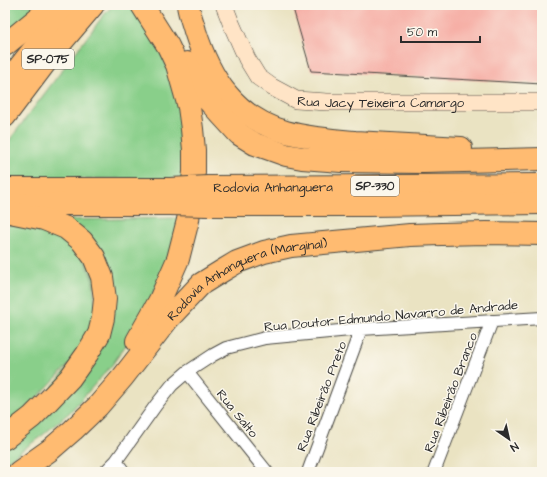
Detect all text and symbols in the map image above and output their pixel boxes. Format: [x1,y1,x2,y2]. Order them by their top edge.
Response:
scale bar [401,18,480,44]
text: 50 m [407,24,438,41]
road number: SP-075 [22,49,74,69]
street label: Rua Jacy Teixeira Camargo [297,92,465,113]
road number: SP-330 [351,176,399,196]
street label: Rodovia Anhanguera [213,178,333,197]
street label: Rodovia Anhanguera (Marginal) [163,235,328,325]
street label: Rua Doutor Edmundo Navarro de Andrade [263,296,519,336]
street label: Rua Ribeirão Branco [420,329,482,455]
street label: Rua Ribeirão Preto [293,338,351,454]
street label: Rua Salto [212,386,263,442]
north arrow [489,419,529,459]
text: N [507,439,521,455]

